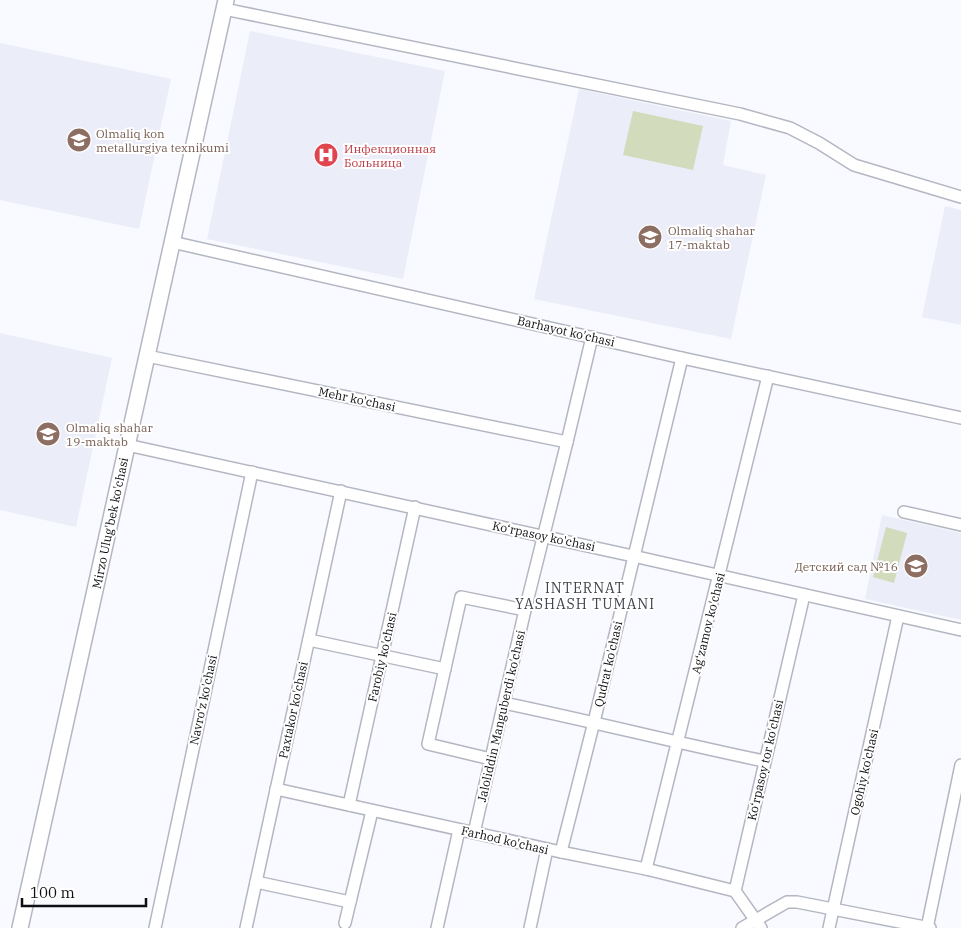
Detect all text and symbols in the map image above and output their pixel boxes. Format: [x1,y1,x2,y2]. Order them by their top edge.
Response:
place label: Olmaliq kon metallurgiya texnikumi [96,126,229,155]
school or university icon: Olmaliq kon metallurgiya texnikumi [66,127,92,153]
place label: Инфекционная Больница [344,141,436,170]
hospital icon: Инфекционная Больница [313,142,339,168]
place label: Olmaliq shahar 17-maktab [668,223,755,252]
school or university icon: Olmaliq shahar 17-maktab [637,224,663,250]
street label: Barhayot ko'chasi [516,312,617,350]
street label: Mehr ko'chasi [317,384,397,415]
place label: Olmaliq shahar 19-maktab [66,420,153,449]
school or university icon: Olmaliq shahar 19-maktab [35,421,61,447]
street label: Mirzo Ulug'bek ko'chasi [89,456,131,590]
street label: Ko‘rpasoy ko'chasi [491,518,597,554]
school or university icon: Детский сад №16 [903,553,929,579]
place label: Детский сад №16 [795,559,898,574]
street label: Ag‘zamov ko'chasi [688,571,728,675]
district label: INTERNAT YASHASH TUMANI [515,579,655,613]
street label: Farobiy ko'chasi [364,610,400,703]
street label: Qudrat ko'chasi [591,619,625,709]
street label: Jaloliddin Manguberdi ko'chasi [474,628,528,803]
street label: Navro‘z ko'chasi [186,653,220,746]
street label: Paxtakor ko'chasi [275,660,311,760]
street label: Ko‘rpasoy tor ko'chasi [744,698,786,822]
street label: Ogohiy ko'chasi [847,727,881,817]
street label: Farhod ko'chasi [460,823,550,857]
scale bar [22,876,146,908]
text: 100 m [30,883,75,902]

